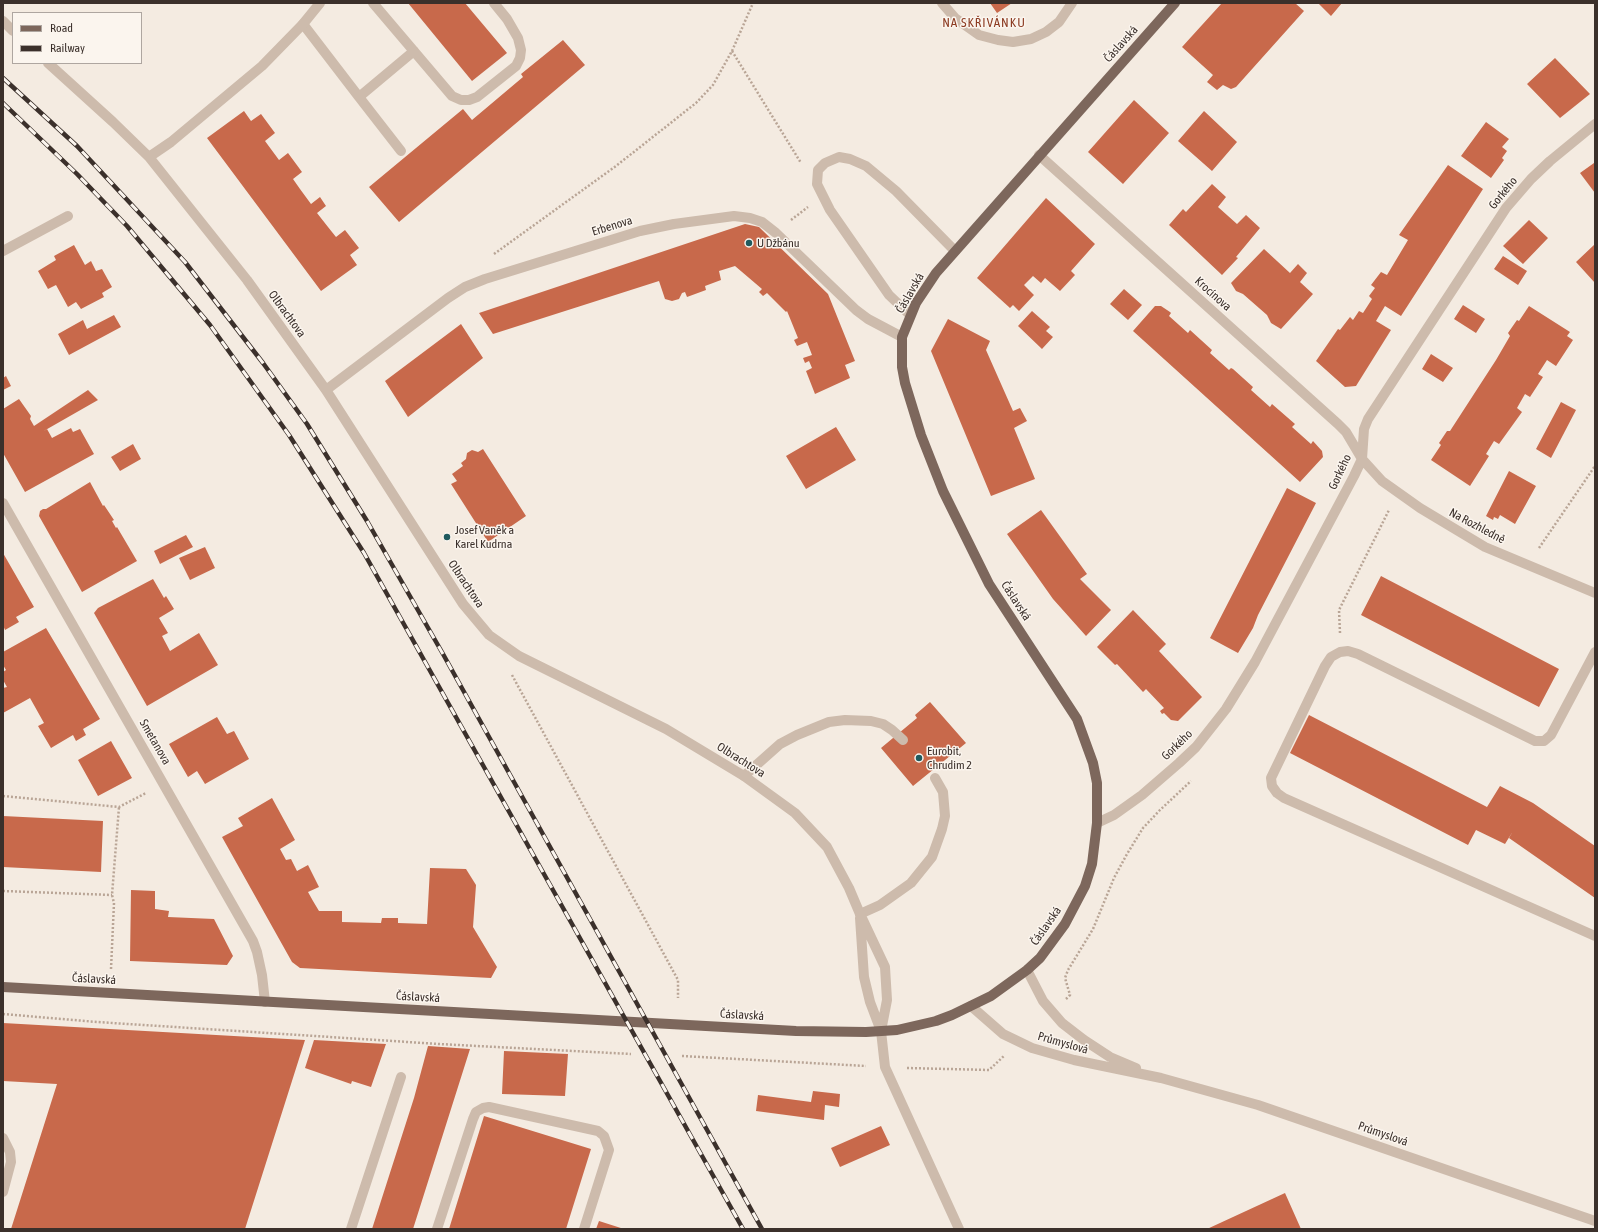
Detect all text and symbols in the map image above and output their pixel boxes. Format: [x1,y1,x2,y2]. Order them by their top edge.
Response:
legend [12,12,142,64]
district label: NA SKŘIVÁNKU [942,15,1026,31]
text: Road [50,21,73,35]
street label: Čáslavská [1101,23,1141,65]
text: Railway [50,41,85,55]
street label: Gorkého [1486,174,1520,212]
street label: Erbenova [590,213,634,239]
place label: U Džbánu [757,236,800,250]
marker: U Džbánu [744,238,754,248]
street label: Čáslavská [893,270,927,316]
street label: Krocínova [1192,274,1234,314]
street label: Olbrachtova [265,288,309,340]
street label: Gorkého [1326,452,1354,492]
street label: Na Rozhledně [1447,505,1507,547]
place label: Josef Vaněk a Karel Kudrna [455,523,514,551]
marker: Josef Vaněk a Karel Kudrna [442,532,452,542]
street label: Olbrachtova [445,557,487,611]
street label: Čáslavská [998,579,1034,623]
street label: Smetanova [136,717,174,767]
street label: Gorkého [1159,727,1195,763]
street label: Olbrachtova [714,740,768,780]
place label: Eurobit, Chrudim 2 [927,744,972,772]
marker: Eurobit, Chrudim 2 [914,753,924,763]
street label: Čáslavská [1027,904,1065,948]
street label: Čáslavská [72,971,116,987]
street label: Čáslavská [396,989,440,1005]
street label: Čáslavská [720,1007,764,1023]
street label: Průmyslová [1036,1029,1090,1057]
street label: Průmyslová [1356,1119,1410,1149]

